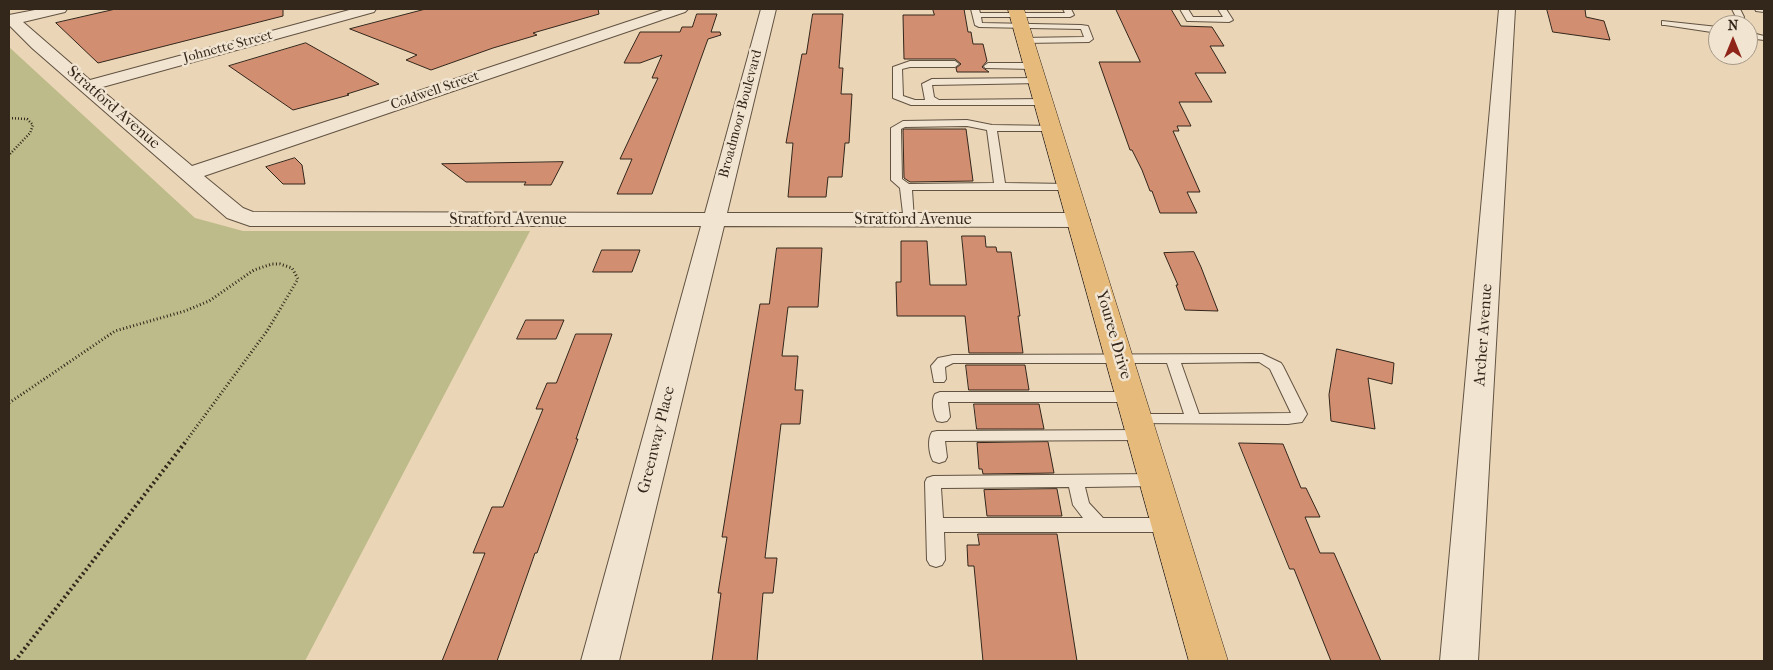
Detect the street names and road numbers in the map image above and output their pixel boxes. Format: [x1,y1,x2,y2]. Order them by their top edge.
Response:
street label: Johnette Street [182,27,274,67]
street label: Broadmoor Boulevard [716,48,766,180]
street label: Stratford Avenue [62,62,164,154]
street label: Coldwell Street [389,68,481,114]
street label: Stratford Avenue [449,210,567,230]
street label: Stratford Avenue [854,210,972,230]
street label: Archer Avenue [1471,283,1497,387]
street label: Youree Drive [1091,288,1135,382]
street label: Greenway Place [634,384,680,496]

